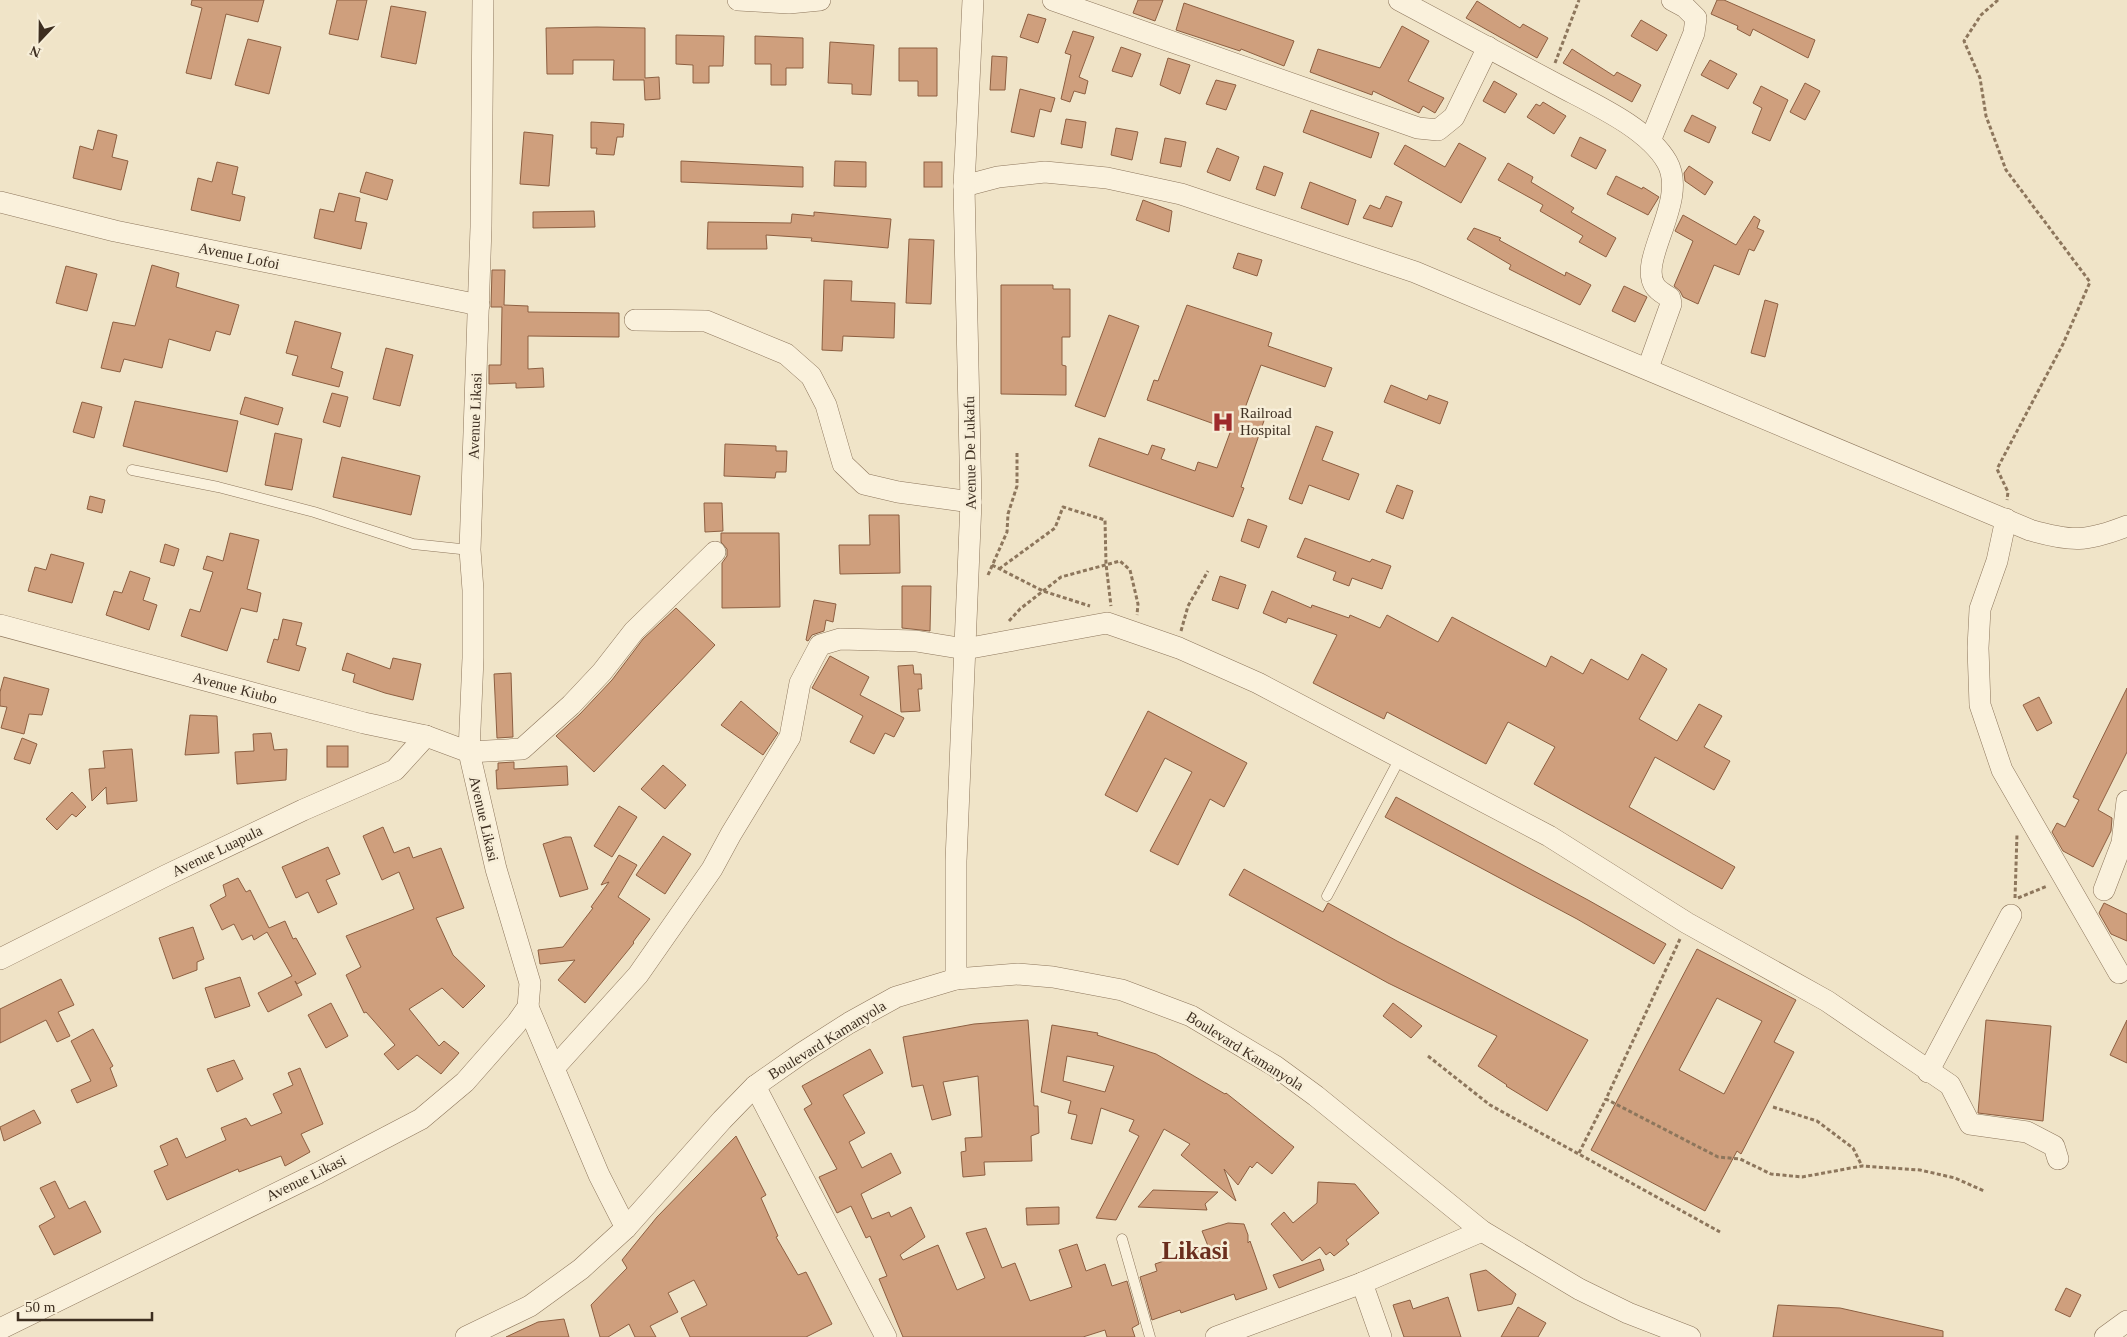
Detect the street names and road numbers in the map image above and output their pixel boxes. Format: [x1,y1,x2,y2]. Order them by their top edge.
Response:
street label: Avenue Lofoi [197,240,281,272]
street label: Avenue Likasi [465,372,485,460]
street label: Avenue De Lukafu [961,395,979,510]
street label: Avenue Kiubo [191,669,279,707]
street label: Avenue Likasi [466,775,502,863]
street label: Avenue Luapula [169,822,265,880]
street label: Boulevard Kamanyola [765,997,889,1083]
street label: Boulevard Kamanyola [1183,1008,1307,1094]
street label: Avenue Likasi [263,1152,349,1204]

